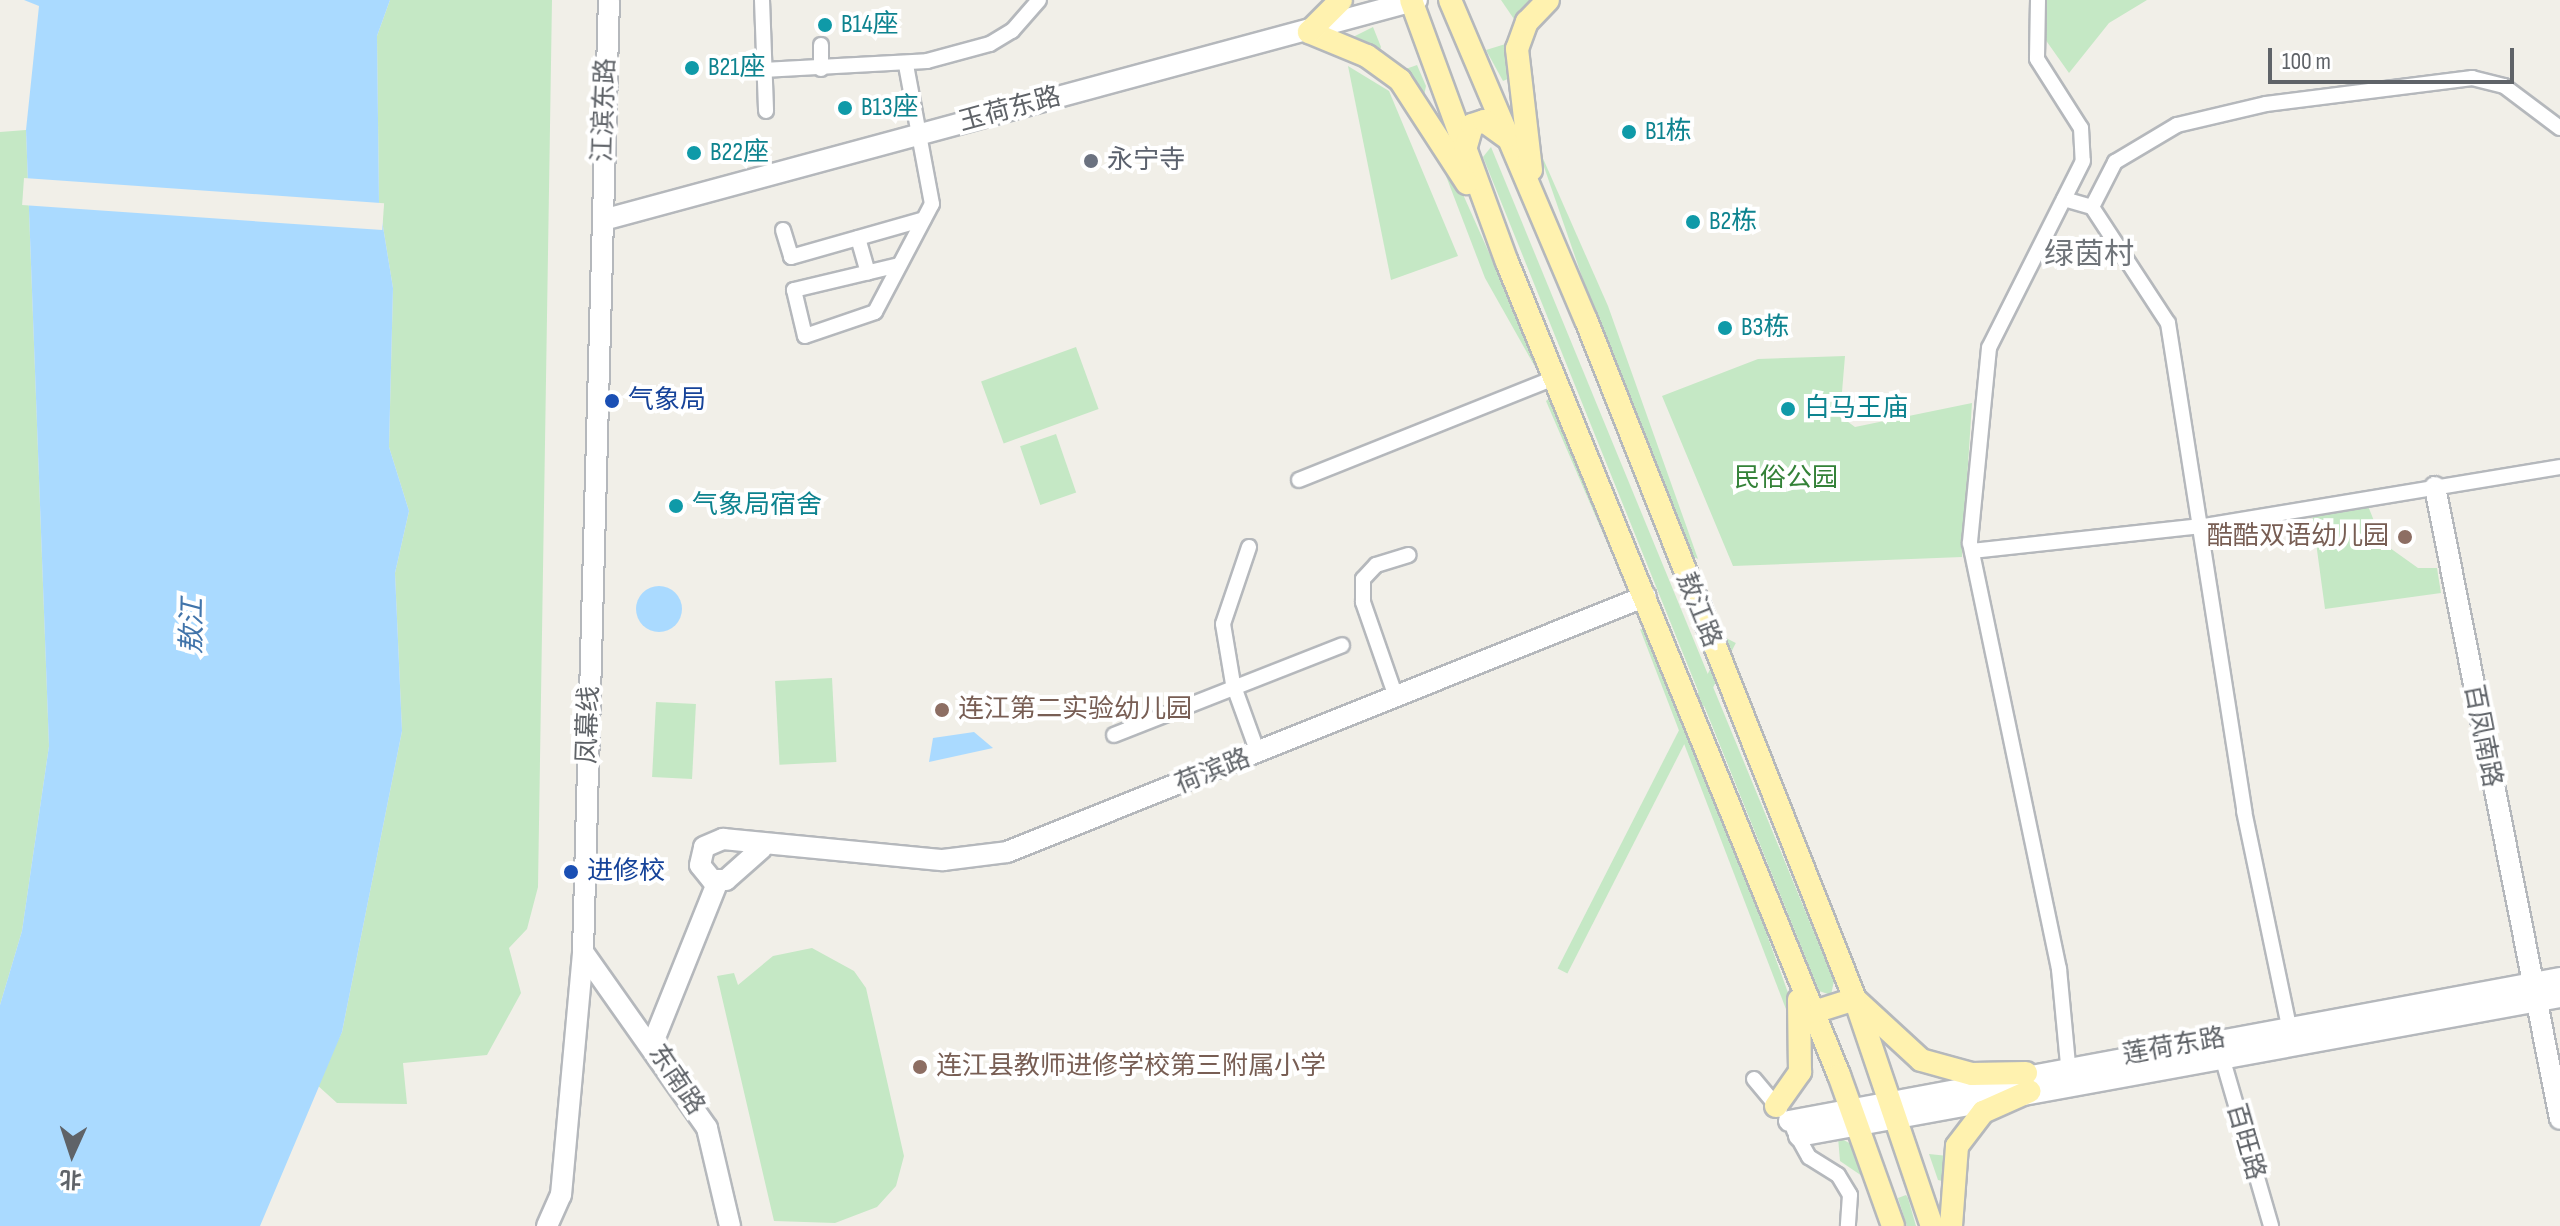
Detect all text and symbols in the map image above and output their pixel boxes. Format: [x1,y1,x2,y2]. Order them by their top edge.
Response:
place label: B14座 [841,9,899,41]
marker: B14座 [816,16,834,34]
scale bar [2272,32,2518,82]
text: 100 m [2282,47,2331,76]
place label: B21座 [708,52,765,84]
street label: 江滨东路 [588,57,622,163]
marker: B21座 [683,59,701,77]
street label: 玉荷东路 [956,81,1064,139]
place label: B13座 [861,92,919,124]
marker: B13座 [836,99,854,117]
place label: B1栋 [1645,116,1692,148]
marker: B1栋 [1620,123,1638,141]
place label: B22座 [710,137,769,169]
marker: B22座 [685,144,703,162]
place label: 永宁寺 [1107,145,1185,177]
marker: 永宁寺 [1082,152,1100,170]
place label: B2栋 [1709,206,1757,238]
marker: B2栋 [1684,213,1702,231]
district label: 绿茵村 [2044,237,2134,273]
place label: B3栋 [1741,312,1789,344]
marker: B3栋 [1716,319,1734,337]
place label: 气象局 [628,385,706,417]
marker: 气象局 [603,392,621,410]
place label: 白马王庙 [1804,393,1908,425]
marker: 白马王庙 [1779,400,1797,418]
park label: 民俗公园 [1734,463,1838,495]
place label: 气象局宿舍 [692,490,822,522]
marker: 气象局宿舍 [667,497,685,515]
place label: 酷酷双语幼儿园 [2207,521,2389,553]
marker: 酷酷双语幼儿园 [2396,528,2414,546]
street label: 敖江路 [1669,568,1727,652]
water label: 敖江 [176,598,210,654]
street label: 百凤南路 [2457,682,2507,790]
street label: 凤幕线 [572,685,606,765]
place label: 连江第二实验幼儿园 [958,694,1192,726]
marker: 连江第二实验幼儿园 [933,701,951,719]
street label: 荷滨路 [1171,743,1255,801]
place label: 进修校 [587,856,665,888]
marker: 进修校 [562,863,580,881]
street label: 莲荷东路 [2120,1023,2228,1071]
street label: 东南路 [641,1039,711,1121]
place label: 连江县教师进修学校第三附属小学 [936,1051,1326,1083]
marker: 连江县教师进修学校第三附属小学 [911,1058,929,1076]
street label: 百旺路 [2219,1100,2271,1184]
north arrow [32,1114,112,1194]
text: 北 [59,1164,82,1193]

